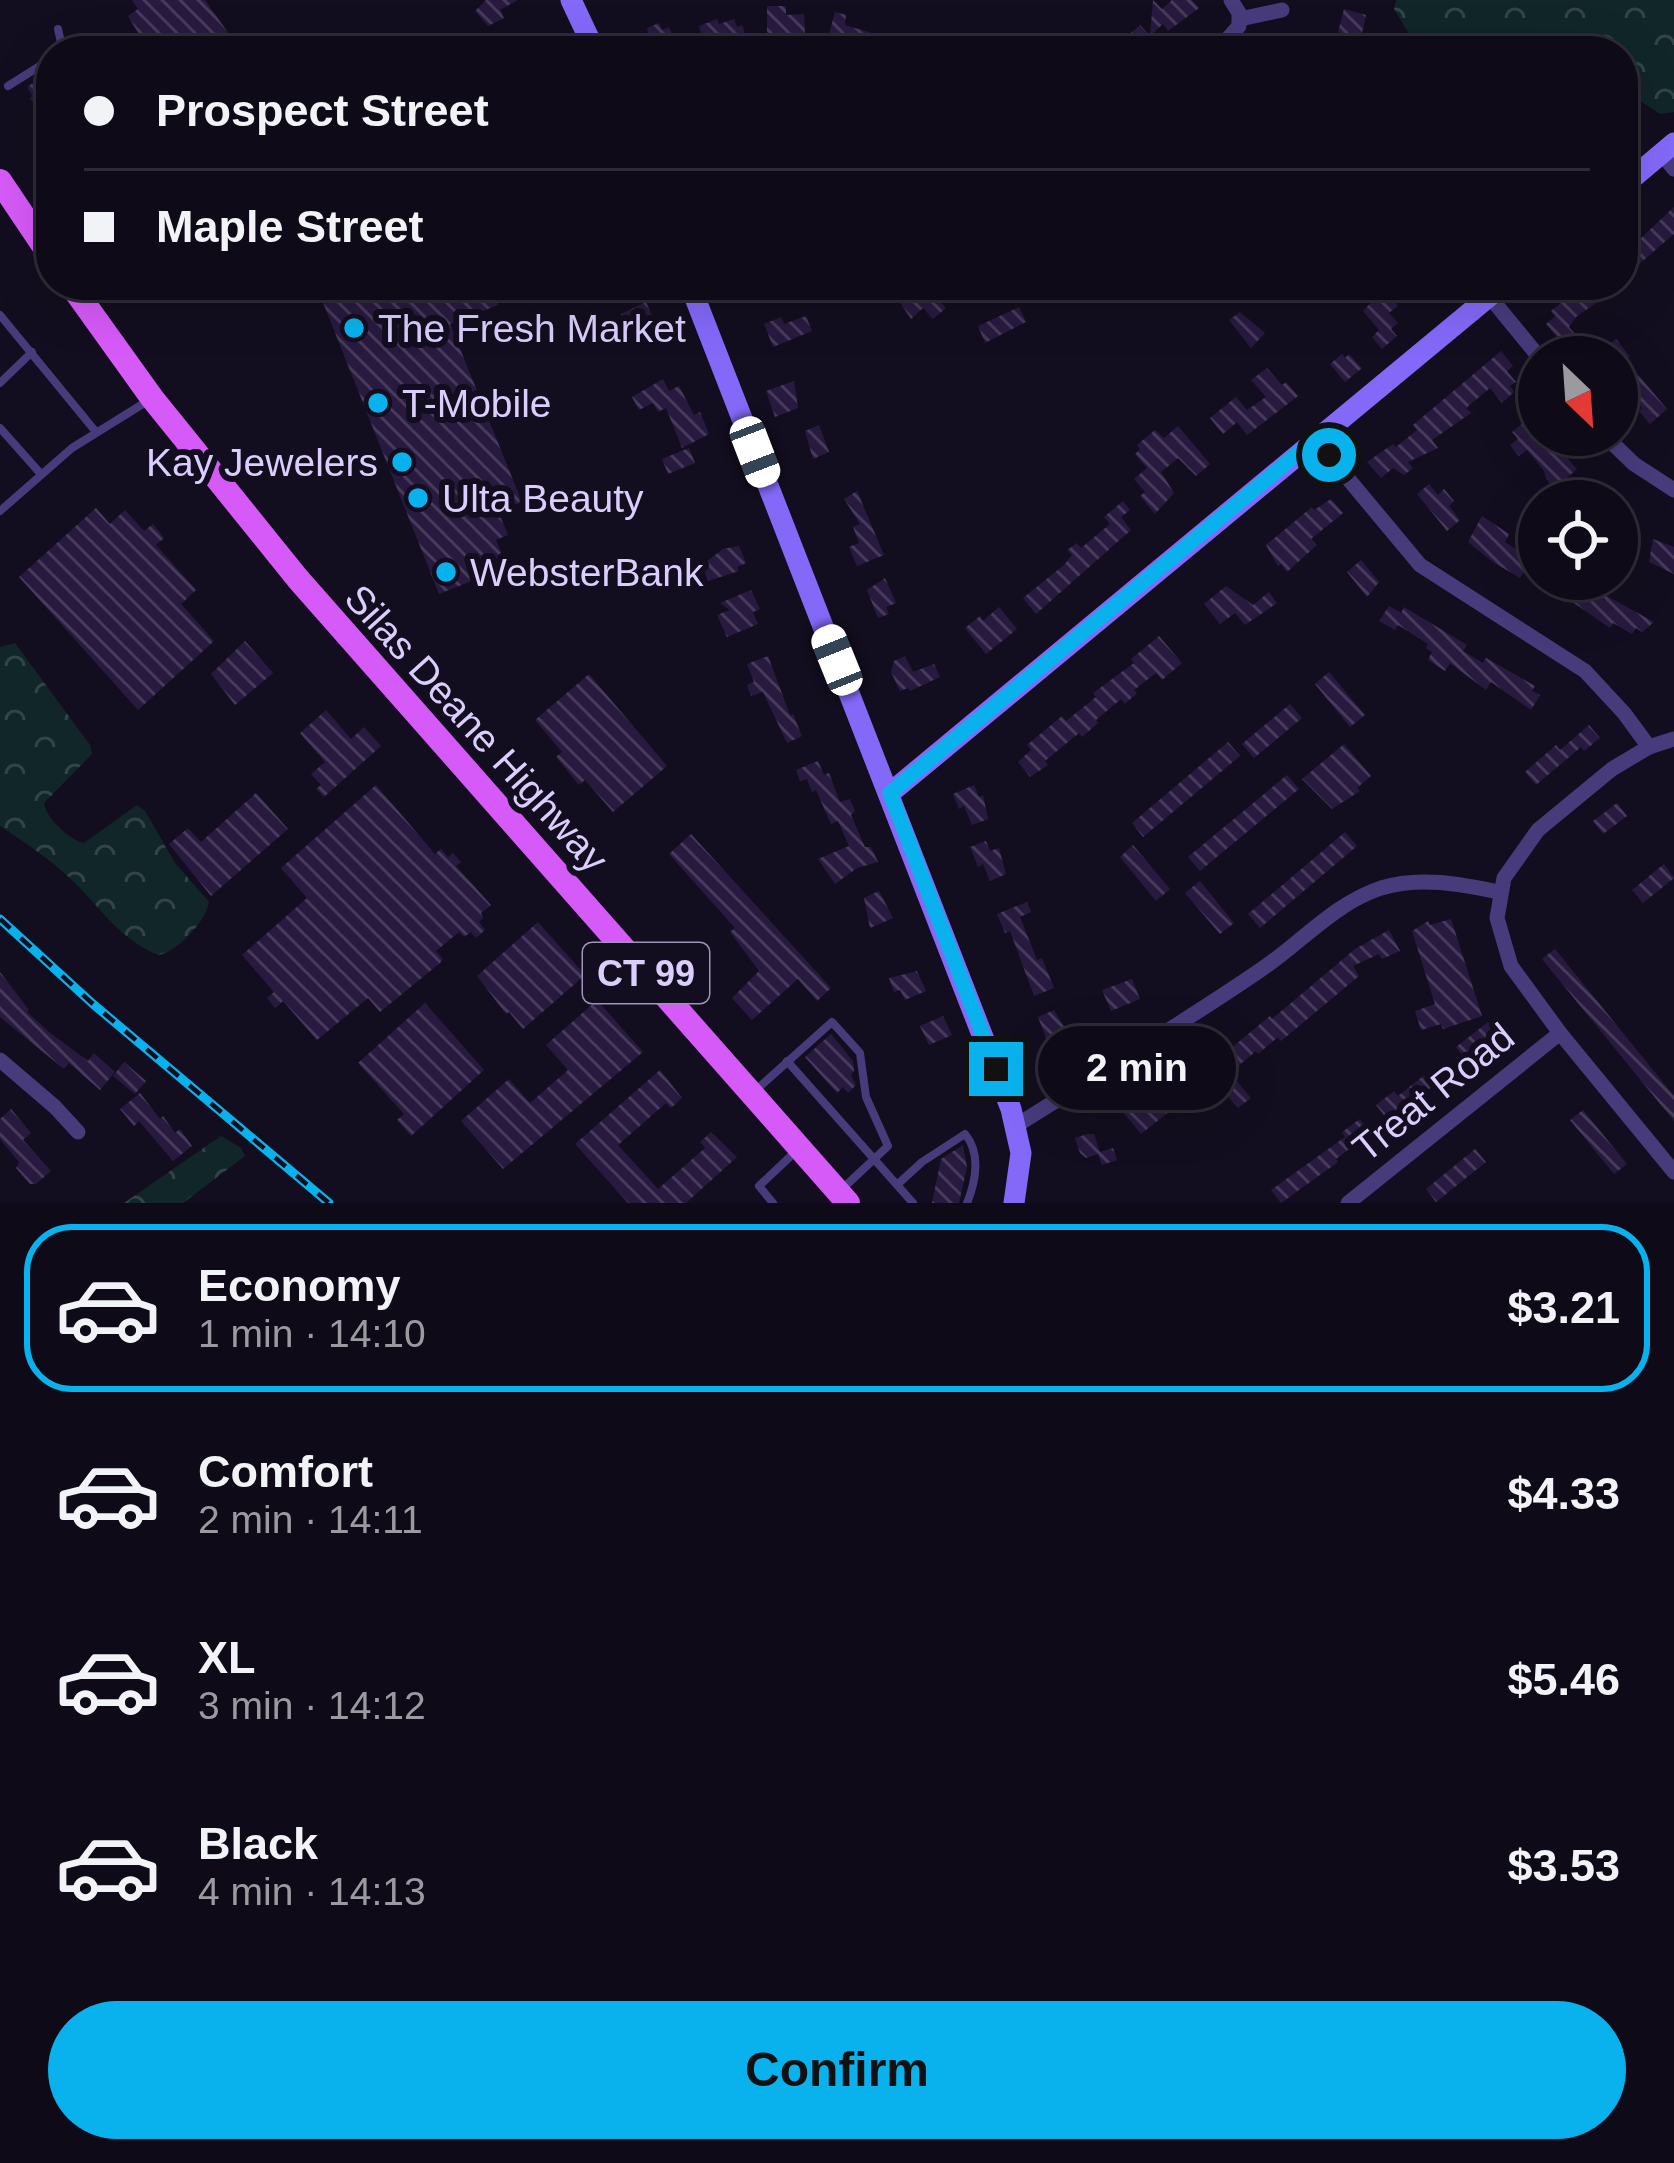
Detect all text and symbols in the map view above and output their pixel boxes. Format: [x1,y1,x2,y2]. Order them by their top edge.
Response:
text: Prospect Street [156,85,489,136]
text: Maple Street [156,201,424,252]
place label: The Fresh Market [378,307,686,350]
marker: The Fresh Market [341,315,367,341]
north arrow [1518,336,1638,456]
map controls [1518,336,1638,600]
place label: T-Mobile [402,382,552,425]
marker: T-Mobile [365,390,391,416]
car [725,412,785,492]
route start [1302,428,1356,482]
place label: Kay Jewelers [146,441,378,484]
marker: Kay Jewelers [389,449,415,475]
place label: Ulta Beauty [442,477,644,520]
button: locate [1518,480,1638,600]
marker: Ulta Beauty [405,485,431,511]
place label: WebsterBank [470,551,704,594]
marker: WebsterBank [433,559,459,585]
street label: Silas Deane Highway [337,576,617,881]
car [807,620,867,700]
road number: CT 99 [583,943,709,1003]
street label: Treat Road [1345,1015,1522,1170]
callout: 2 min [1038,1027,1236,1111]
route end [969,1042,1023,1096]
text: 2 min [1086,1046,1188,1089]
icon: car [54,1254,162,1362]
text: Economy [198,1260,401,1311]
text: $3.21 [1507,1282,1620,1333]
text: 1 min · 14:10 [198,1312,426,1355]
icon: car [54,1440,162,1548]
text: Comfort [198,1446,373,1497]
text: $4.33 [1507,1468,1620,1519]
text: 2 min · 14:11 [198,1498,423,1541]
icon: car [54,1626,162,1734]
text: XL [198,1632,256,1683]
text: $5.46 [1507,1654,1620,1705]
text: 3 min · 14:12 [198,1684,426,1727]
icon: car [54,1812,162,1920]
text: Black [198,1818,318,1869]
text: $3.53 [1507,1840,1620,1891]
text: 4 min · 14:13 [198,1870,426,1913]
button: Confirm [48,2001,1626,2139]

